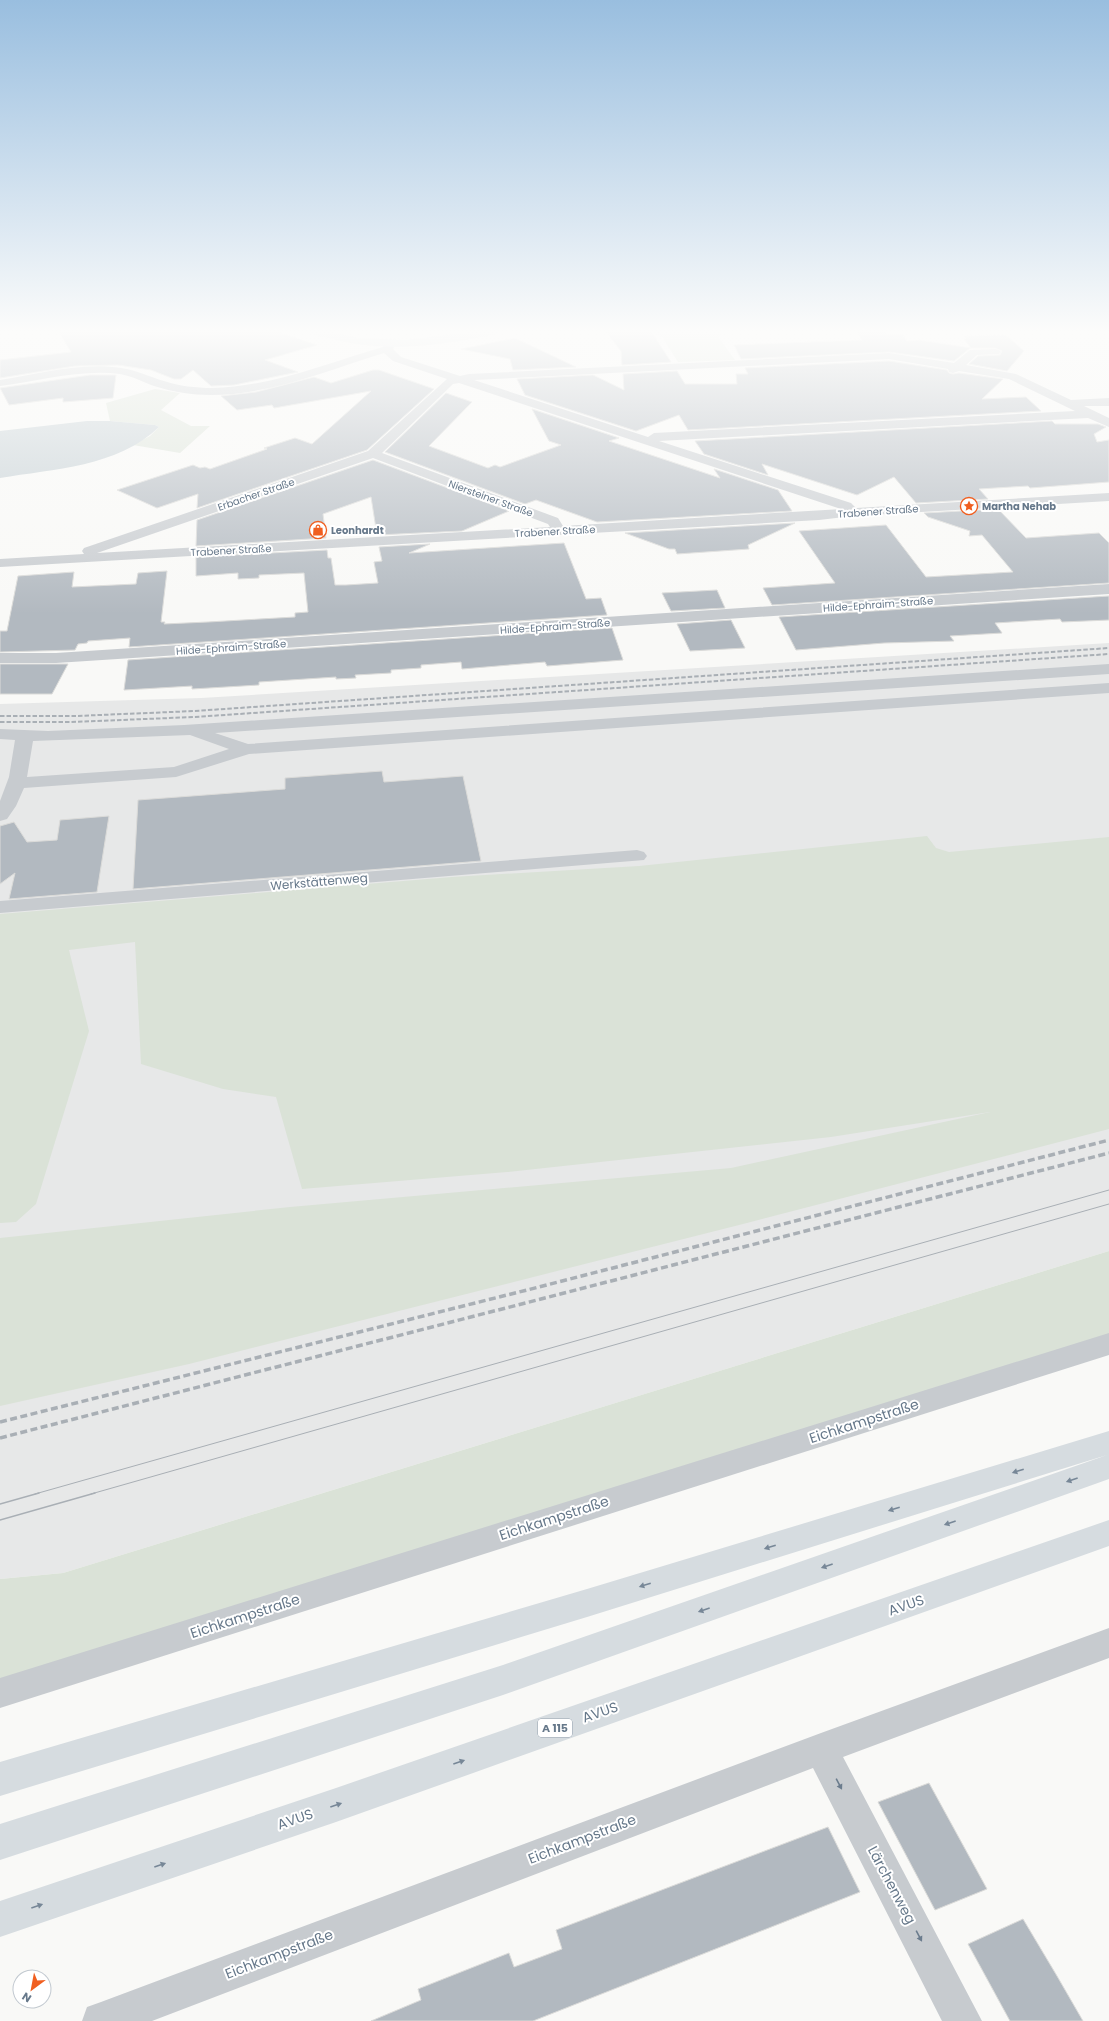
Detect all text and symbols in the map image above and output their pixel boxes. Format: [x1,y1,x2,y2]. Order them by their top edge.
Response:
street label: Erbacher Straße [216,474,297,515]
street label: Niersteiner Straße [446,476,535,521]
place icon: Martha Nehab [959,496,979,516]
place label: Martha Nehab [982,499,1056,514]
street label: Trabener Straße [837,501,919,522]
shop icon: Leonhardt [308,520,328,540]
street label: Trabener Straße [514,522,596,541]
place label: Leonhardt [331,523,384,538]
street label: Trabener Straße [190,541,272,560]
street label: Hilde-Ephraim-Straße [822,593,934,616]
street label: Hilde-Ephraim-Straße [499,615,611,638]
street label: Hilde-Ephraim-Straße [175,636,287,659]
street label: Werkstättenweg [269,869,368,894]
street label: Eichkampstraße [807,1394,922,1448]
one-way arrow [1012,1468,1024,1474]
one-way arrow [1066,1478,1078,1484]
street label: Eichkampstraße [497,1491,612,1545]
one-way arrow [888,1506,900,1512]
one-way arrow [943,1521,955,1527]
one-way arrow [763,1544,775,1550]
one-way arrow [820,1564,832,1570]
one-way arrow [639,1582,651,1588]
street label: Eichkampstraße [188,1589,303,1643]
street label: AVUS [885,1590,927,1620]
one-way arrow [698,1607,710,1613]
street label: AVUS [579,1697,621,1727]
road number: A 115 [538,1719,572,1737]
one-way arrow [453,1759,465,1765]
one-way arrow [836,1778,843,1789]
one-way arrow [331,1802,343,1808]
street label: AVUS [274,1804,316,1834]
street label: Eichkampstraße [525,1809,639,1869]
street label: Lärchenweg [863,1843,921,1927]
one-way arrow [154,1861,166,1867]
one-way arrow [31,1903,43,1909]
street label: Eichkampstraße [222,1924,336,1984]
one-way arrow [916,1930,922,1942]
north arrow [12,1969,52,2009]
text: N [19,1989,34,2006]

